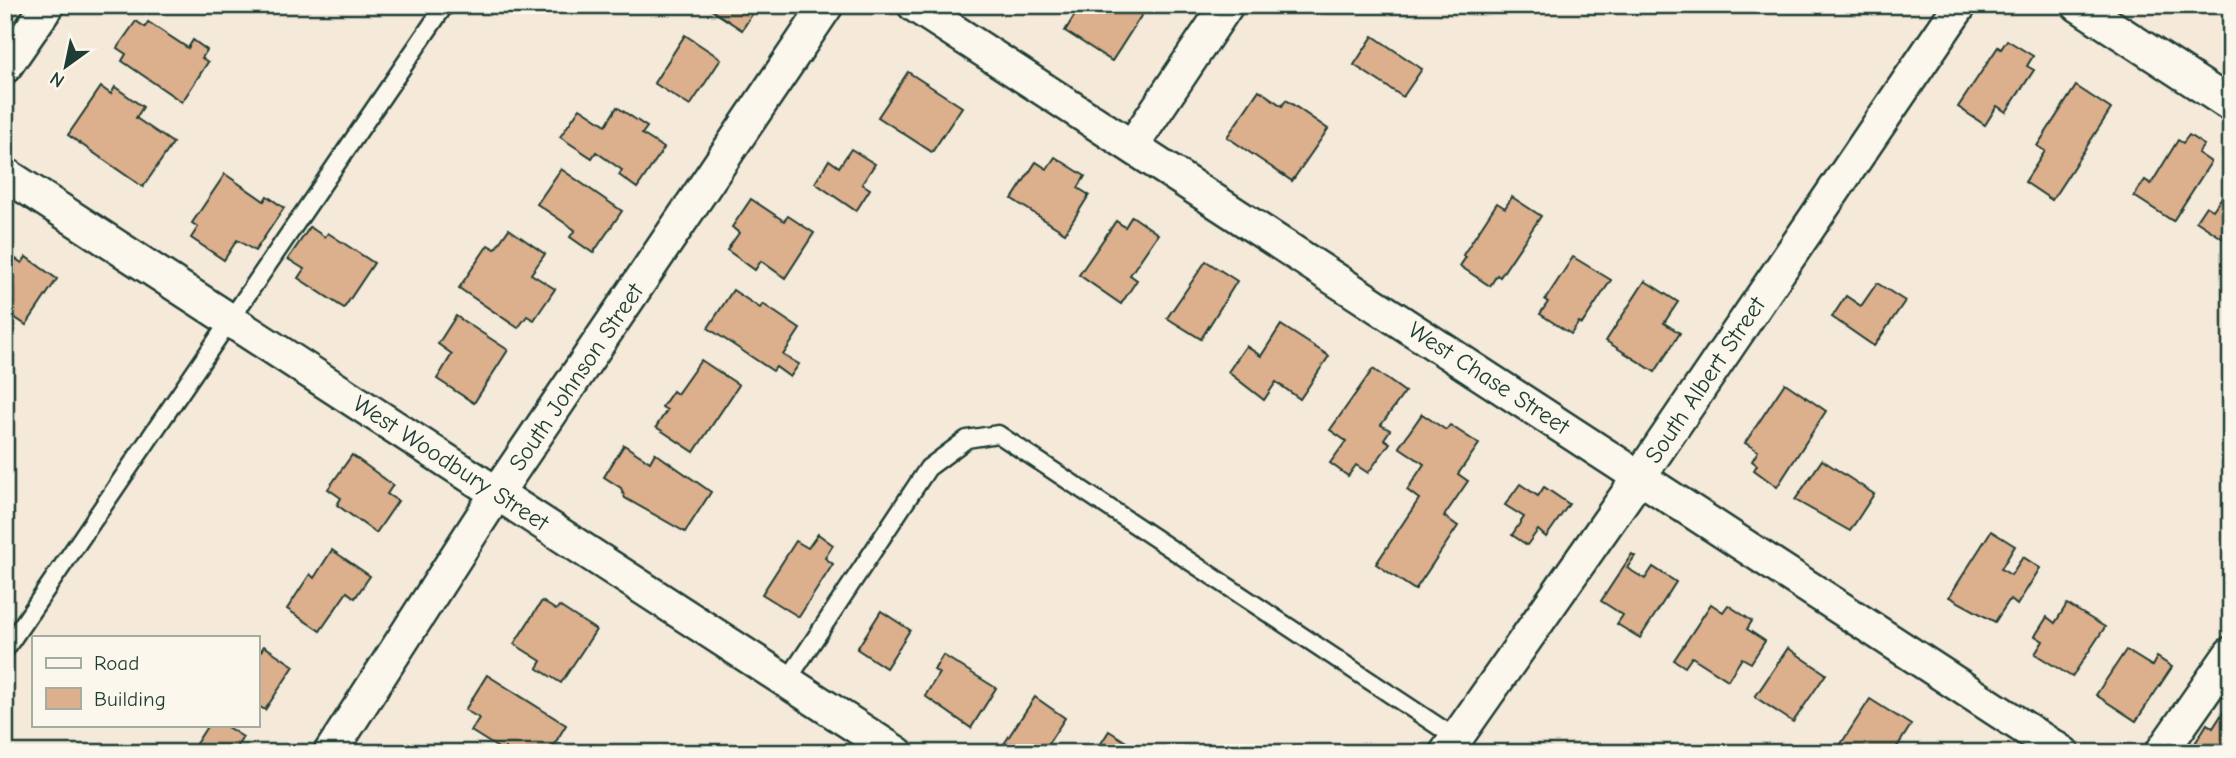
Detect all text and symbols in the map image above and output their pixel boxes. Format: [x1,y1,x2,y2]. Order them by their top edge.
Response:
north arrow [32,32,102,102]
text: N [46,67,68,92]
street label: South Johnson Street [503,277,650,476]
street label: South Albert Street [1639,291,1772,468]
street label: West Chase Street [1403,316,1576,441]
street label: West Woodbury Street [348,389,555,537]
legend [32,636,259,726]
text: Road [94,651,139,675]
text: Building [94,687,166,711]

